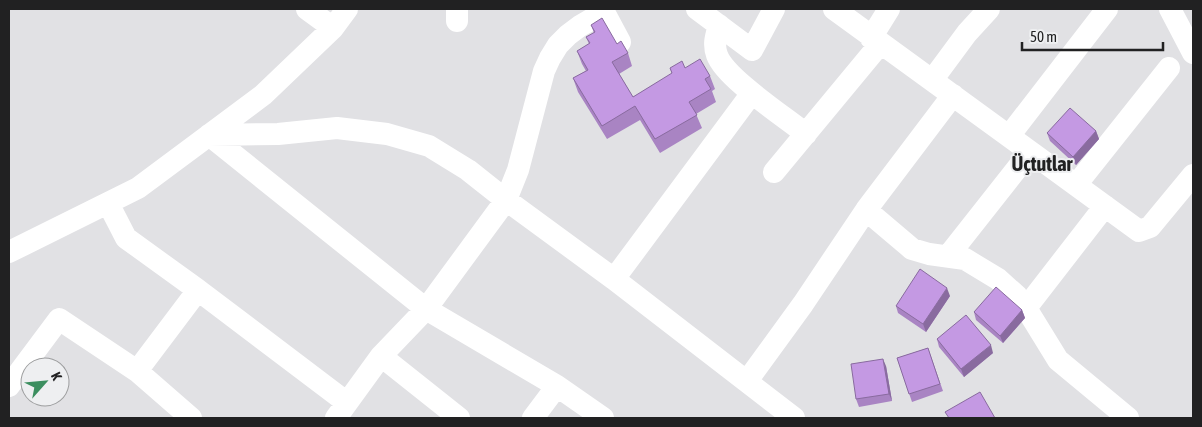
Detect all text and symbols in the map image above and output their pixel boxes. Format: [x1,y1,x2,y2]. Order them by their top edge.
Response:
scale bar [1022,20,1163,52]
text: 50 m [1030,28,1057,45]
district label: Üçtutlar [1012,152,1074,175]
north arrow [20,357,70,407]
text: K [48,369,65,383]

